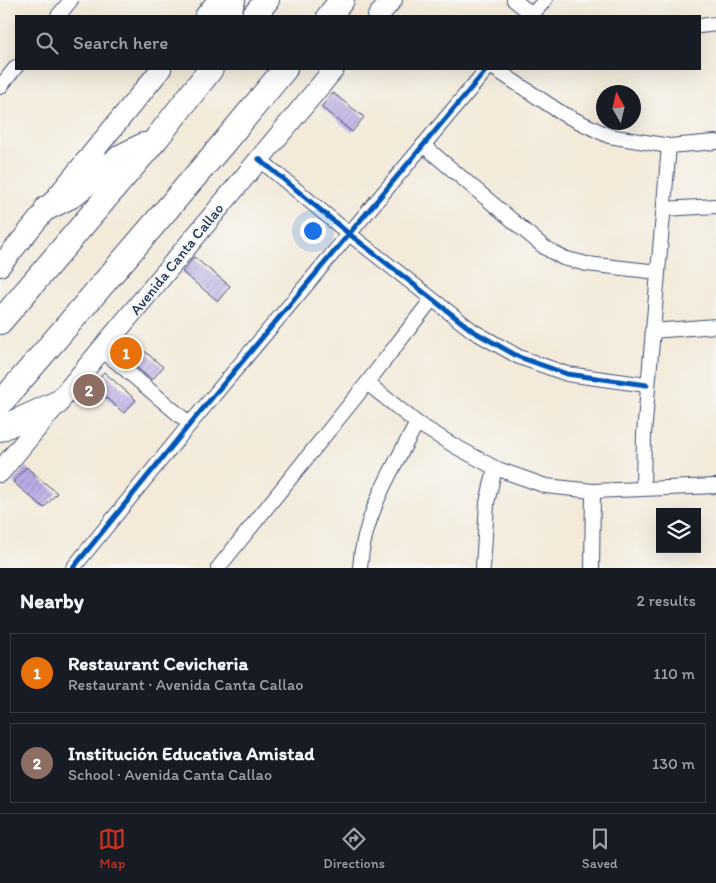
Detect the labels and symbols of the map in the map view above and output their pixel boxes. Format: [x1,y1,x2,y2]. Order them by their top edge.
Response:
north arrow [596,85,641,130]
street label: Avenida Canta Callao [126,200,228,318]
your location [300,218,326,244]
pin: 1 [110,334,142,372]
pin: 2 [73,371,105,409]

